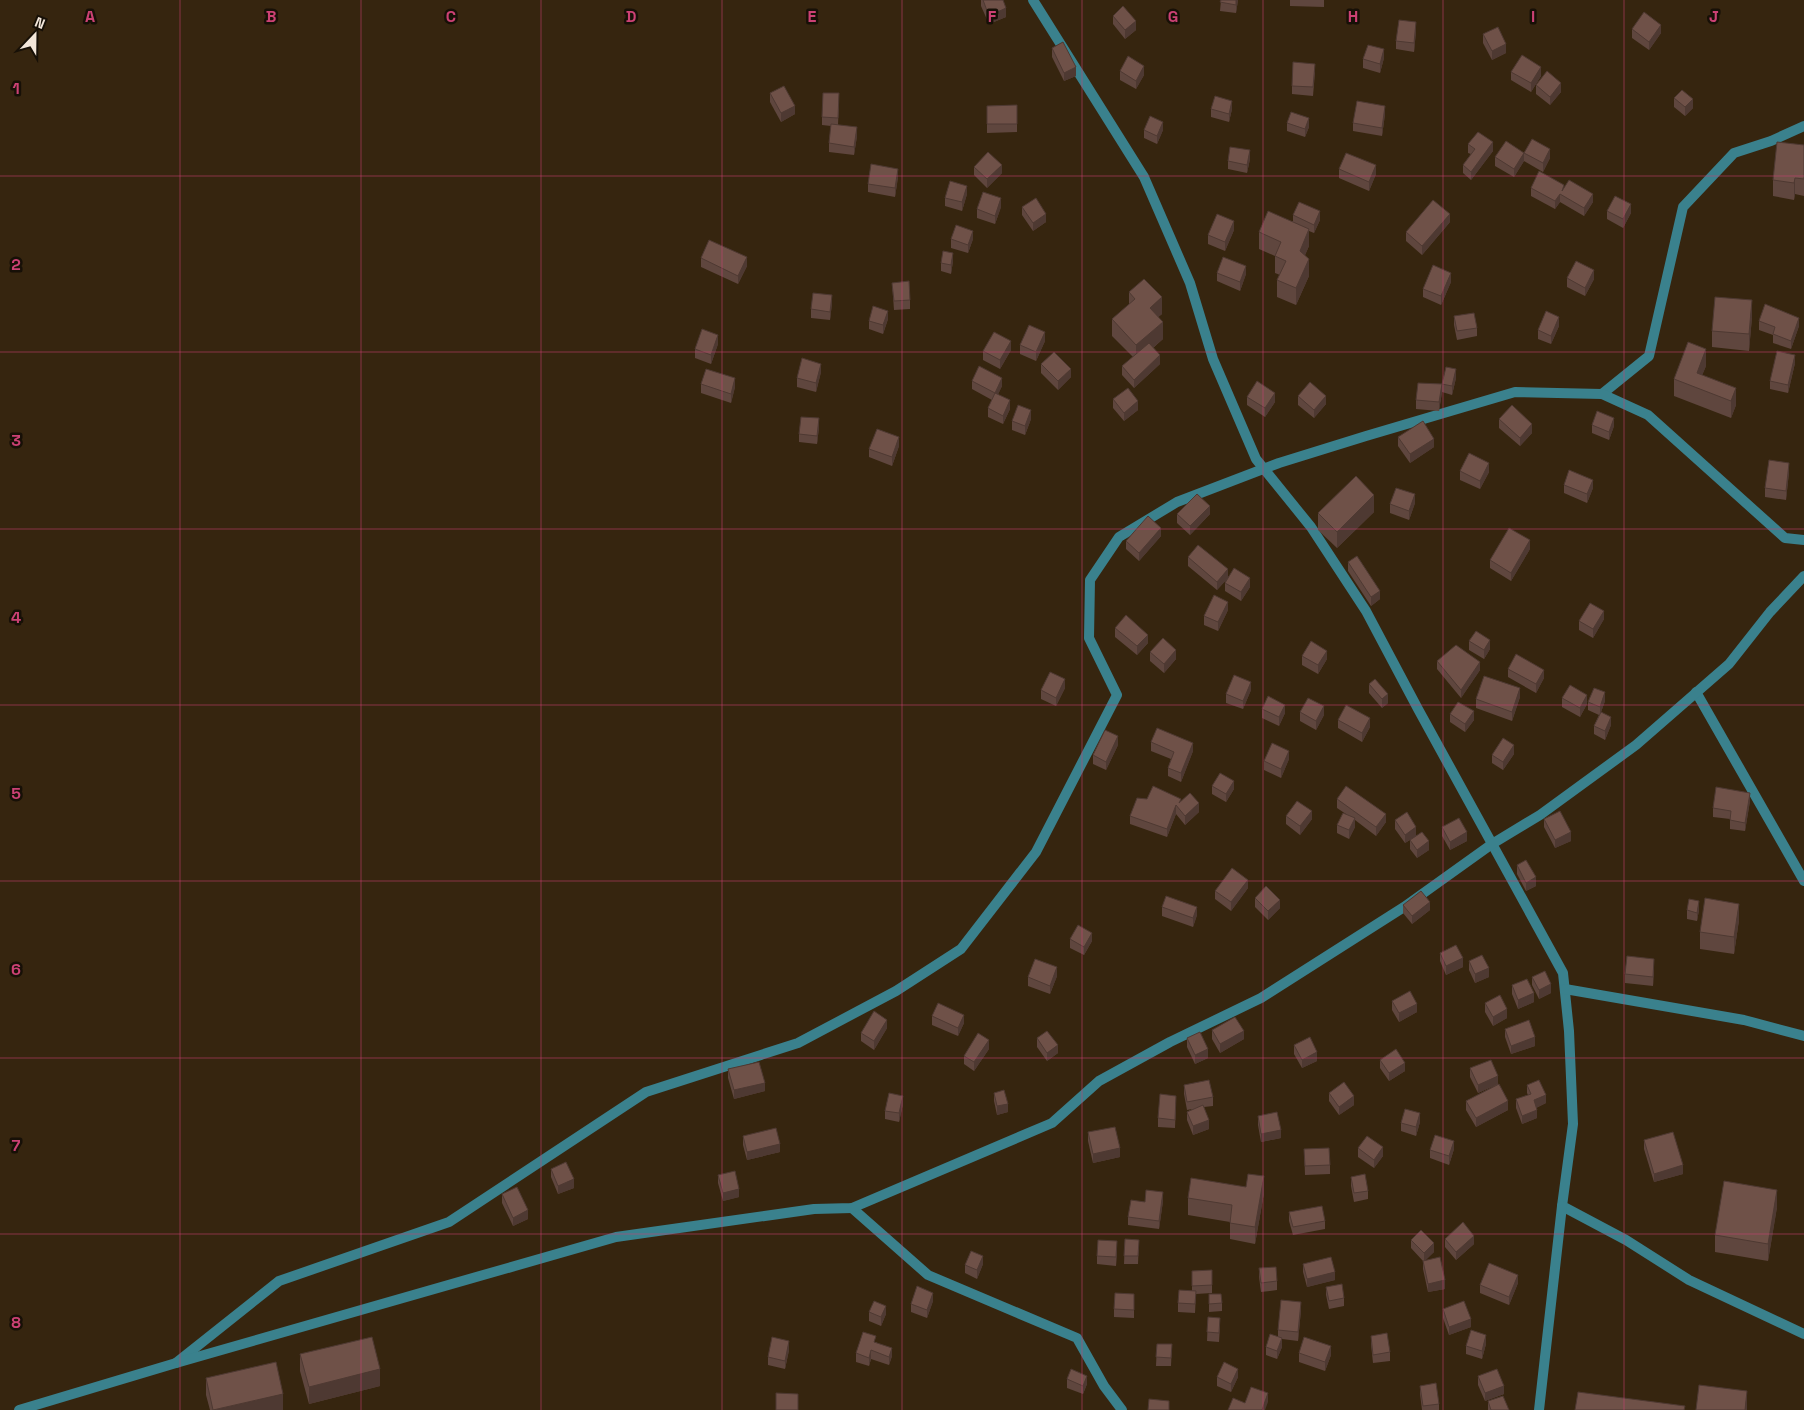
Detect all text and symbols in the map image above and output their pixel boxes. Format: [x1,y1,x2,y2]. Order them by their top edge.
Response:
text: A [85,6,95,27]
text: B [266,6,276,27]
text: C [446,6,456,27]
text: D [626,6,636,27]
text: E [808,6,817,27]
text: F [988,6,997,27]
text: G [1168,6,1178,27]
text: H [1348,6,1358,27]
text: I [1531,6,1535,27]
text: J [1709,6,1719,27]
north arrow [10,10,60,60]
text: N [32,13,48,33]
text: 1 [12,78,20,99]
text: 2 [11,254,21,275]
text: 3 [11,430,21,451]
text: 4 [11,607,21,628]
text: 5 [11,783,21,804]
text: 6 [11,959,21,980]
text: 7 [12,1135,21,1156]
text: 8 [11,1312,21,1333]

